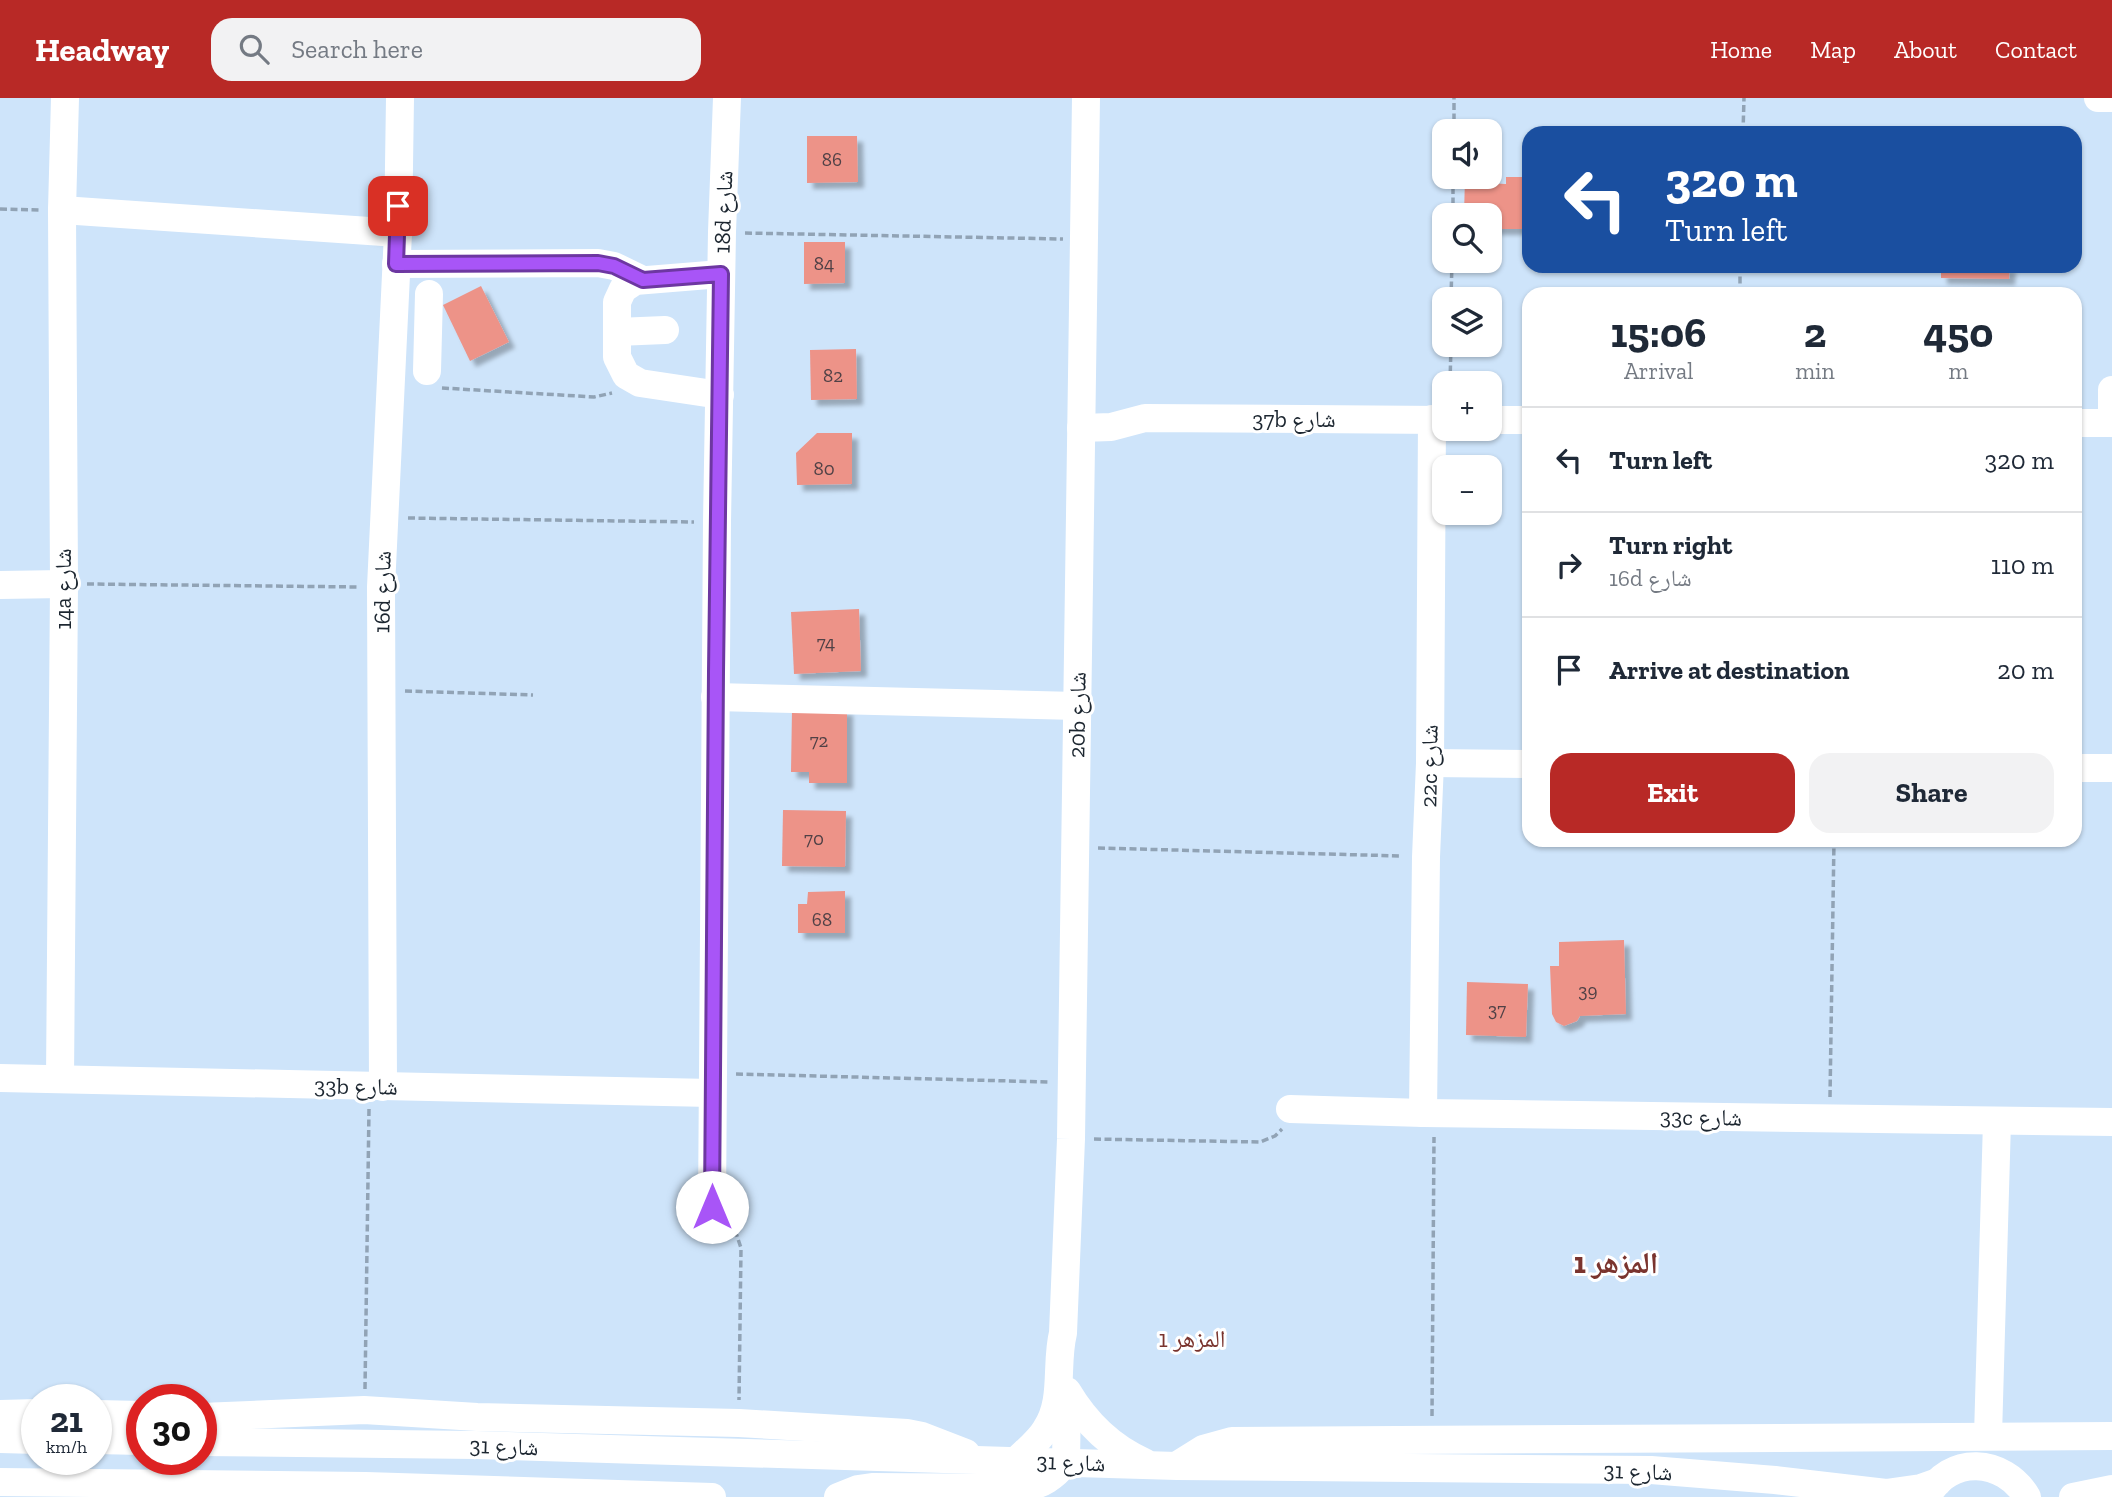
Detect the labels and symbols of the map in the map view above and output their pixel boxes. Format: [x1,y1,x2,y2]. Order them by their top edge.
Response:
house number: 86 [822,148,842,171]
street label: 18d شارع [708,170,739,254]
pin [368,176,428,236]
house number: 84 [814,252,834,275]
house number: 82 [823,364,843,387]
street label: 37b شارع [1252,405,1336,434]
house number: 80 [813,457,835,480]
street label: 14a شارع [49,548,78,630]
street label: 16d شارع [367,550,398,634]
house number: 74 [817,631,835,654]
street label: 20b شارع [1062,672,1093,758]
street label: 22c شارع [1414,724,1445,808]
house number: 72 [810,729,828,752]
house number: 70 [804,827,824,850]
house number: 68 [812,908,832,931]
house number: 39 [1578,979,1598,1002]
house number: 37 [1488,998,1506,1021]
street label: 33b شارع [314,1071,398,1102]
street label: 33c شارع [1660,1102,1742,1133]
position arrow [675,1170,749,1244]
district label: المزهر 1 [1574,1245,1658,1281]
district label: المزهر 1 [1159,1324,1226,1353]
speed limit sign: 30 [126,1384,217,1475]
street label: شارع 31 [469,1431,539,1462]
street label: شارع 31 [1036,1447,1106,1478]
street label: شارع 31 [1603,1456,1673,1487]

